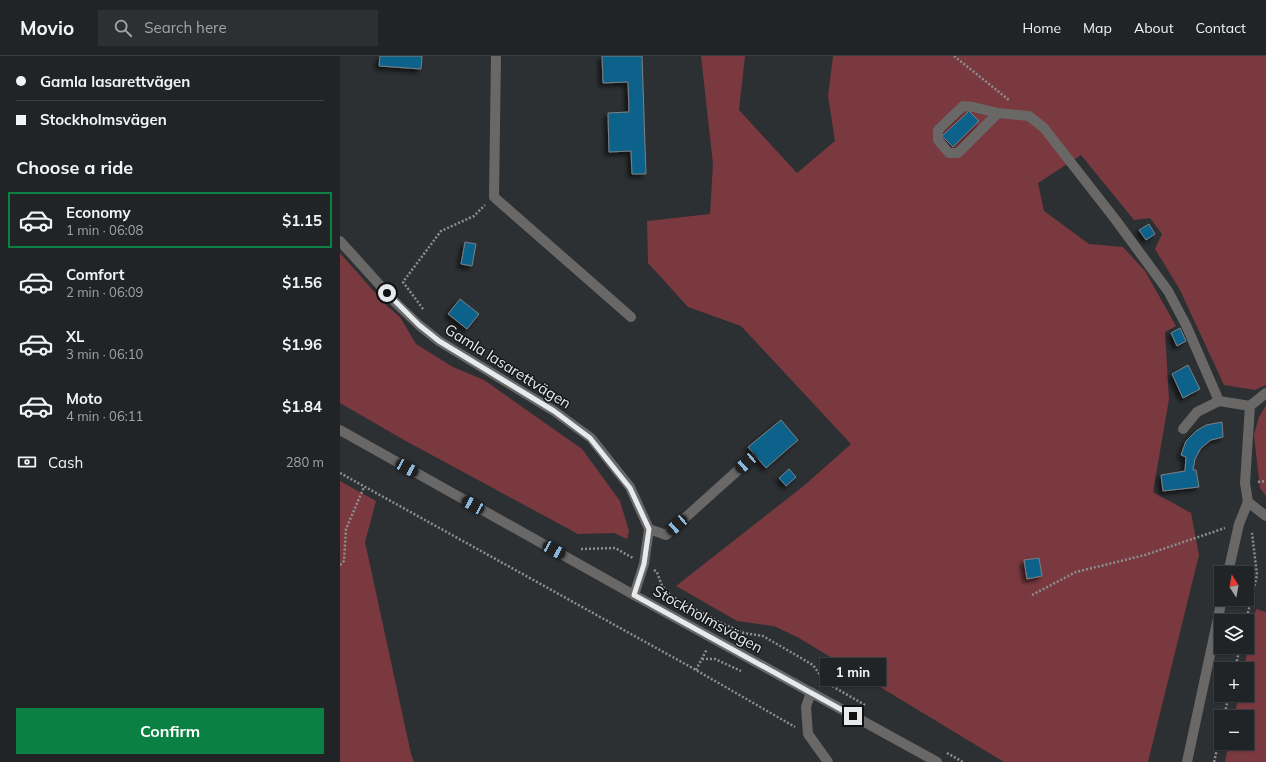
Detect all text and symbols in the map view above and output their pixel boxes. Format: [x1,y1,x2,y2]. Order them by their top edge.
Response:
search box [98,10,378,46]
text: Movio [20,16,74,40]
icon: search [112,17,134,39]
text: Search here [144,18,227,37]
text: Home [1022,19,1061,37]
text: Map [1083,19,1112,37]
text: About [1134,19,1174,37]
text: Contact [1196,19,1246,37]
text: Gamla lasarettvägen [40,72,190,91]
text: Stockholmsvägen [40,110,167,129]
text: Choose a ride [16,156,133,179]
icon: car [18,202,54,238]
text: Economy [66,203,131,222]
text: $1.15 [282,211,322,230]
text: 1 min · 06:08 [66,222,143,238]
icon: car [18,264,54,300]
text: Comfort [66,265,124,284]
text: $1.56 [282,273,322,292]
text: 2 min · 06:09 [66,284,143,300]
route start [378,284,396,302]
street label: Gamla lasarettvägen [441,319,575,413]
icon: car [18,326,54,362]
text: XL [66,327,84,346]
text: $1.96 [282,335,322,354]
text: 3 min · 06:10 [66,346,143,362]
icon: car [18,388,54,424]
text: Moto [66,389,102,408]
text: $1.84 [282,397,322,416]
text: 4 min · 06:11 [66,408,143,424]
icon: cash [16,451,38,473]
car [733,451,759,475]
text: Cash [48,453,83,472]
text: 280 m [286,454,324,470]
car [394,457,420,479]
car [460,494,486,516]
car [664,513,690,537]
car [541,539,567,561]
north arrow [1214,566,1254,606]
map controls [1214,566,1254,750]
street label: Stockholmsvägen [650,581,766,657]
button: layers [1214,614,1254,654]
callout: 1 min [820,658,886,686]
button: + [1214,662,1254,702]
text: 1 min [836,664,870,680]
route end [844,707,862,725]
button: Confirm [16,708,324,754]
button: − [1214,710,1254,750]

